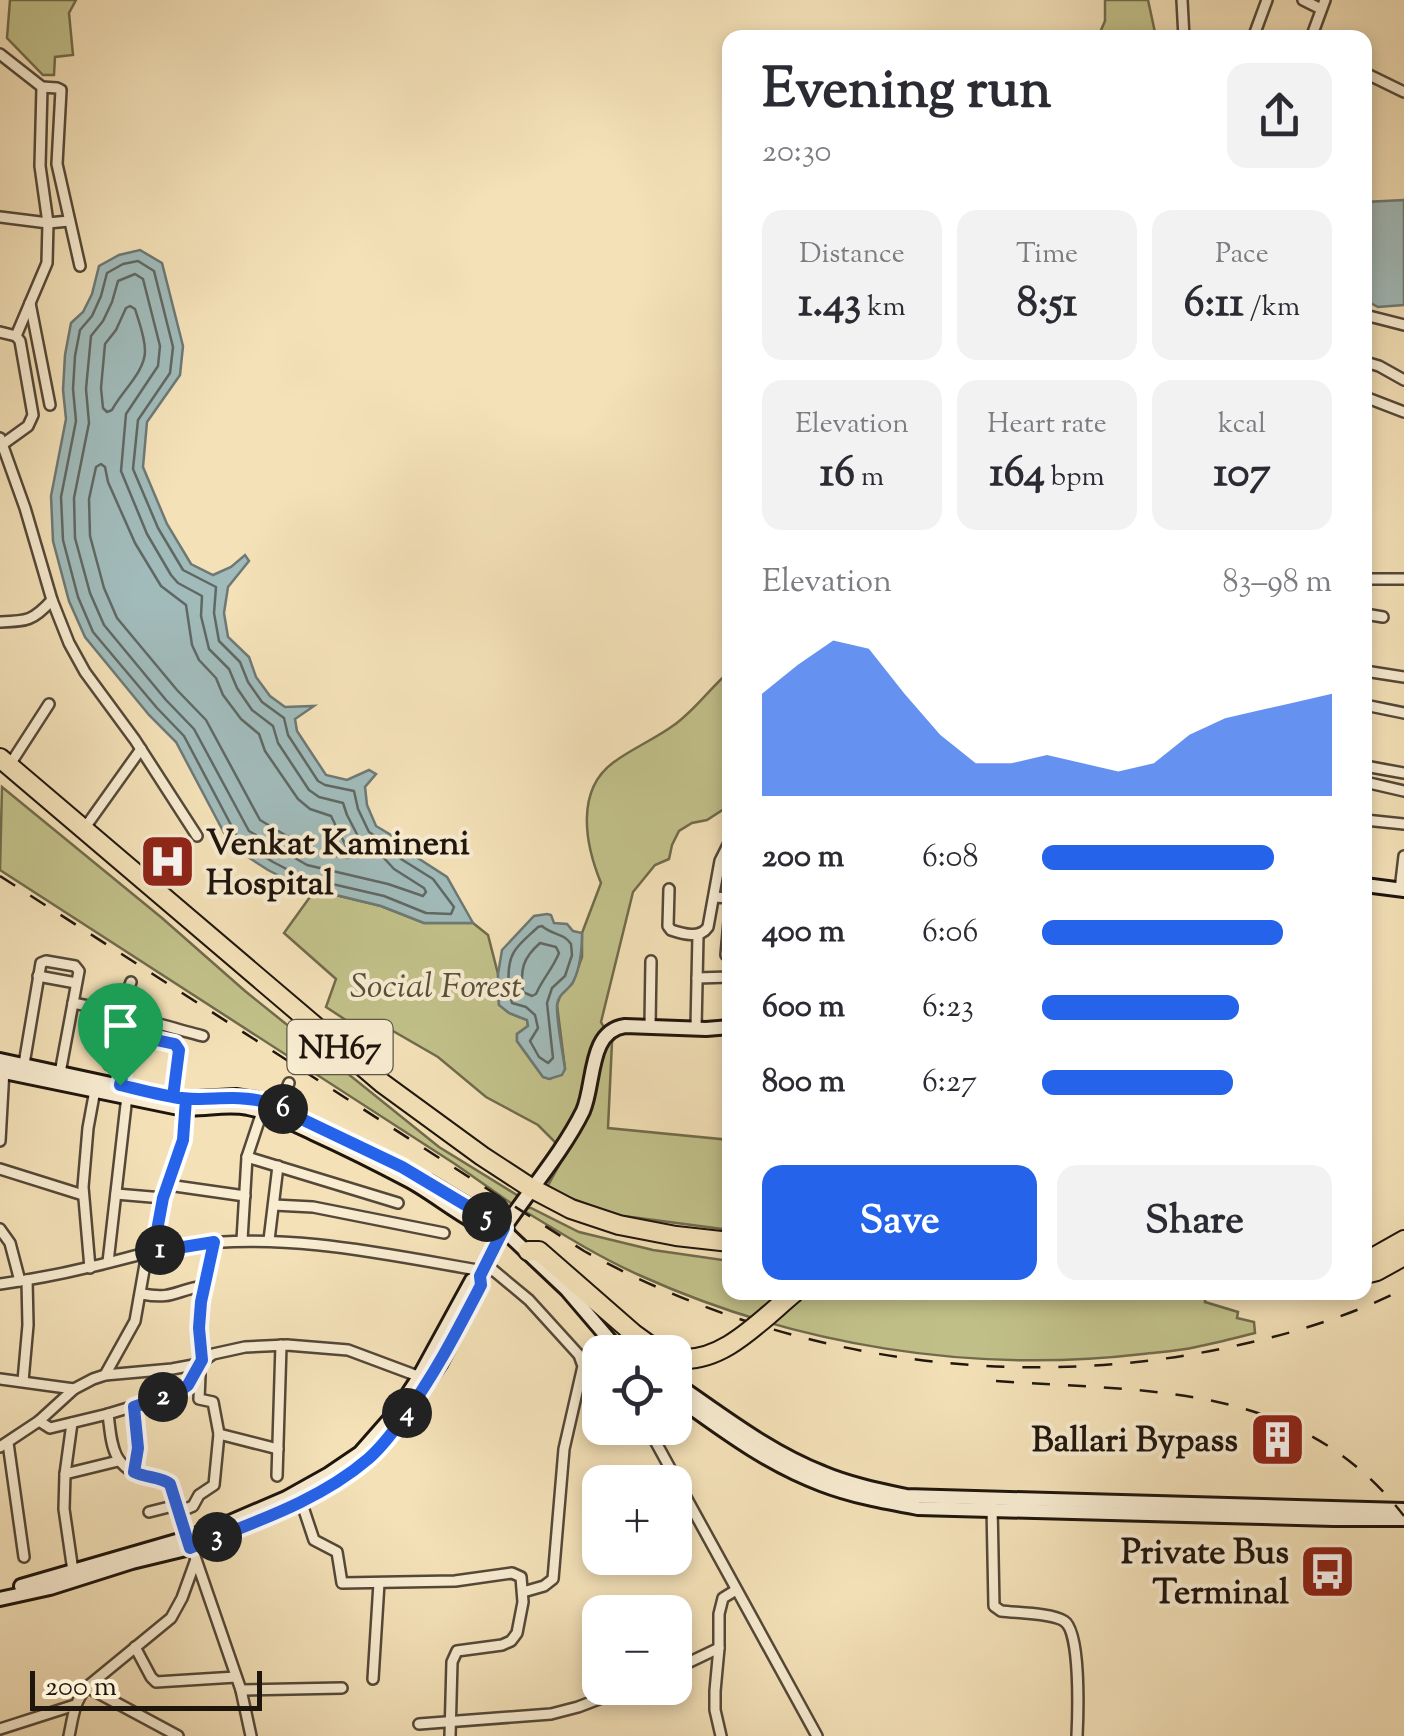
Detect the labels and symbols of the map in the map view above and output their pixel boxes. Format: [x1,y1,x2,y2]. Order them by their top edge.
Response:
place label: Venkat Kamineni Hospital [206,820,470,911]
hospital icon: Venkat Kamineni Hospital [137,832,197,892]
park label: Social Forest [350,963,522,1014]
pin [78,983,163,1086]
road number: NH67 [288,1020,392,1074]
pin: 6 [258,1084,308,1134]
pin: 5 [462,1192,512,1242]
pin: 1 [135,1225,185,1275]
pin: 2 [138,1372,188,1422]
pin: 4 [382,1388,432,1438]
building icon: Ballari Bypass [1247,1409,1307,1469]
place label: Ballari Bypass [1032,1417,1238,1468]
pin: 3 [192,1512,242,1562]
place label: Private Bus Terminal [1121,1529,1289,1620]
bus stop icon: Private Bus Terminal [1298,1541,1358,1601]
scale bar [30,1666,262,1710]

